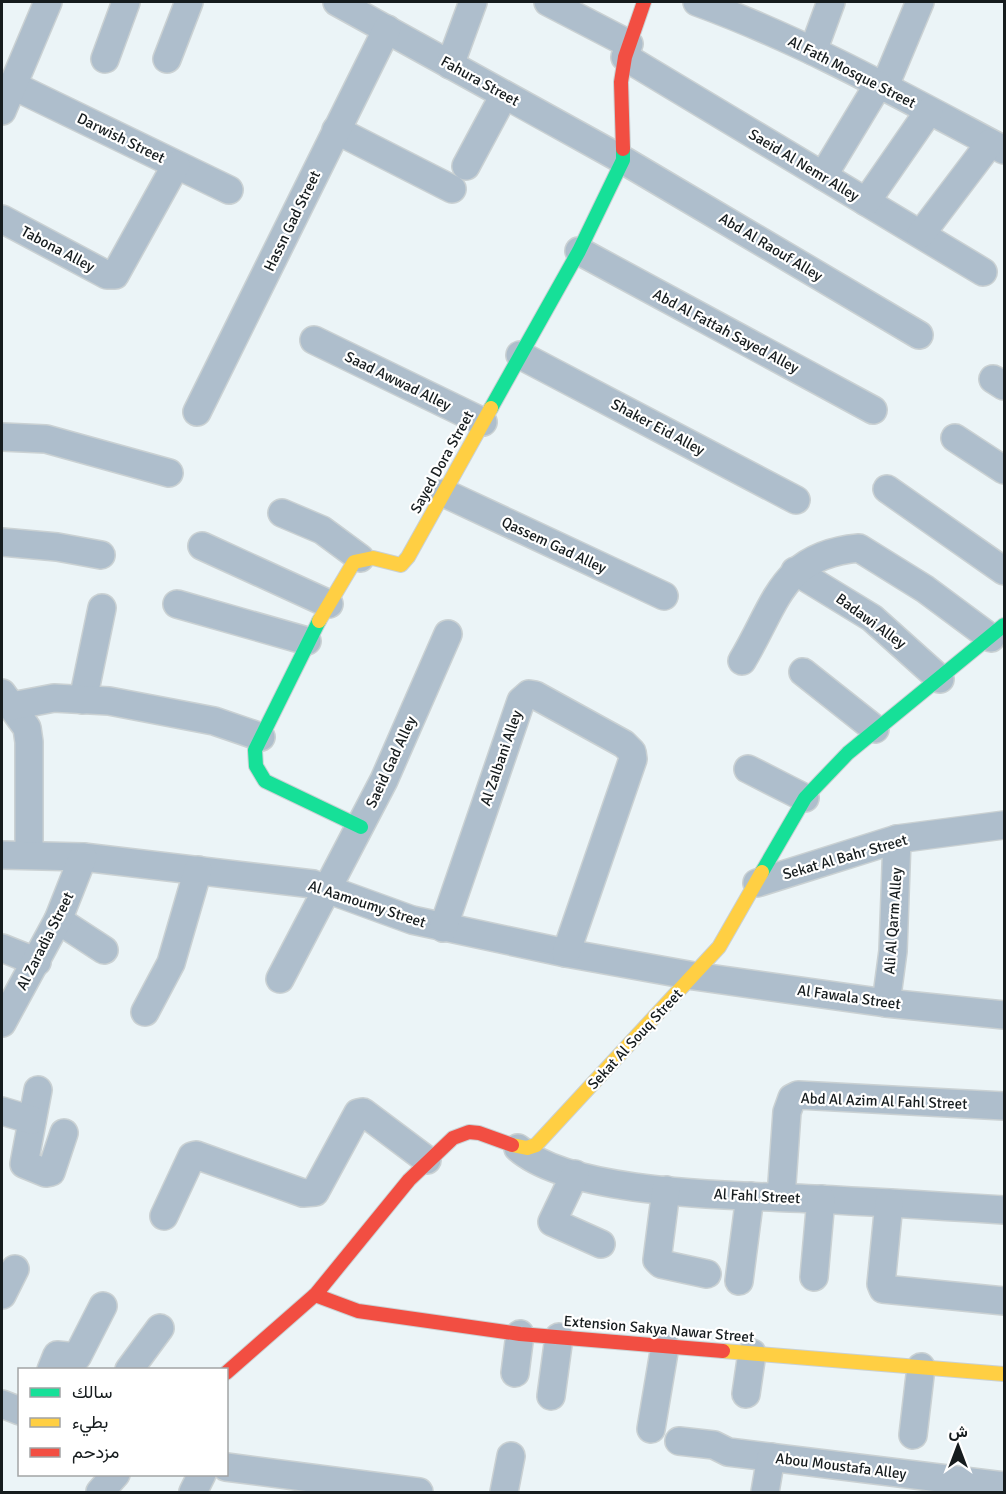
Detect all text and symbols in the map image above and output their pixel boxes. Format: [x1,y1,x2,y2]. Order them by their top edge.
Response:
street label: Al Fath Mosque Street [785,32,919,112]
street label: Fahura Street [438,52,522,110]
street label: Darwish Street [74,109,168,167]
street label: Saeid Al Nemr Alley [745,125,863,205]
street label: Hassn Gad Street [260,168,324,274]
street label: Abd Al Raouf Alley [716,209,826,285]
street label: Tabona Alley [18,222,98,276]
street label: Abd Al Fattah Sayed Alley [650,285,802,377]
street label: Saad Awwad Alley [342,348,454,414]
street label: Shaker Eid Alley [608,395,708,459]
street label: Sayed Dora Street [406,408,478,516]
street label: Qassem Gad Alley [499,513,609,577]
street label: Badawi Alley [832,590,910,652]
street label: Al Zalbani Alley [476,708,526,808]
street label: Saeid Gad Alley [362,713,420,811]
street label: Sekat Al Bahr Street [781,831,909,883]
street label: Ali Al Qarm Alley [880,867,906,975]
street label: Al Aamoumy Street [306,877,428,931]
street label: Al Zaradia Street [13,889,77,993]
street label: Al Fawala Street [796,981,902,1013]
street label: Sekat Al Souq Street [584,985,686,1093]
street label: Abd Al Azim Al Fahl Street [800,1089,968,1113]
street label: Al Fahl Street [713,1185,801,1207]
street label: Extension Sakya Nawar Street [563,1312,755,1346]
legend [18,1368,228,1476]
text: سالك [72,1381,112,1403]
text: بطيء [72,1411,108,1437]
north arrow [928,1416,988,1476]
text: ش [948,1422,968,1442]
text: مزدحم [72,1441,119,1464]
street label: Abou Moustafa Alley [775,1449,907,1483]

